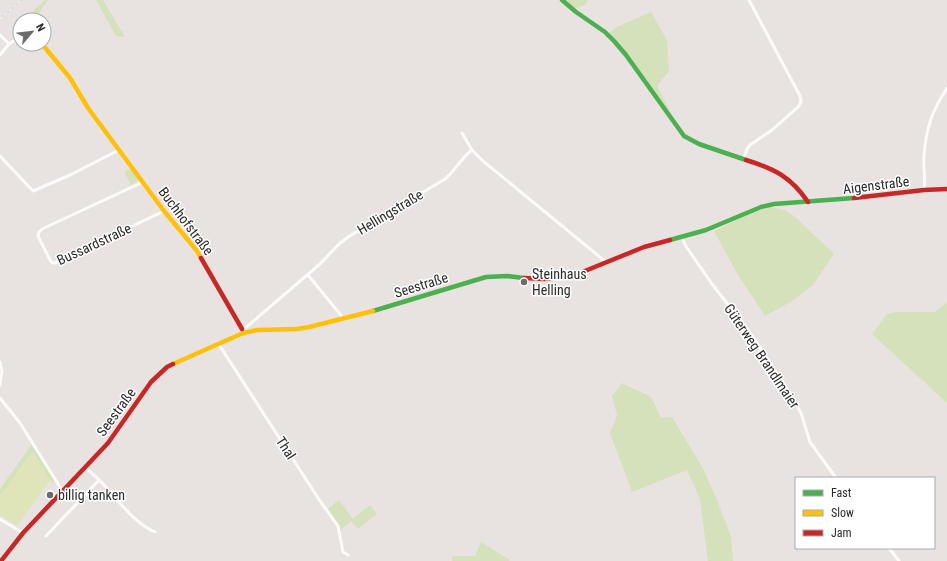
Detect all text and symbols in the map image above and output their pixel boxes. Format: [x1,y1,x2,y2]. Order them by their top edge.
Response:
north arrow [12,12,52,52]
text: N [33,22,48,34]
street label: Aigenstraße [842,173,910,197]
street label: Buchhofstraße [155,184,217,258]
street label: Hellingstraße [354,186,426,238]
street label: Bussardstraße [54,220,134,268]
place label: Steinhaus Helling [532,266,587,298]
street label: Seestraße [392,269,450,301]
marker: Steinhaus Helling [519,277,529,287]
street label: Güterweg Brandlmaier [721,301,803,411]
street label: Seestraße [93,385,139,439]
street label: Thal [273,434,299,462]
legend [795,477,935,549]
text: Fast [831,486,852,500]
place label: billig tanken [58,487,125,503]
marker: billig tanken [45,490,55,500]
text: Slow [831,506,854,520]
text: Jam [831,526,852,540]

